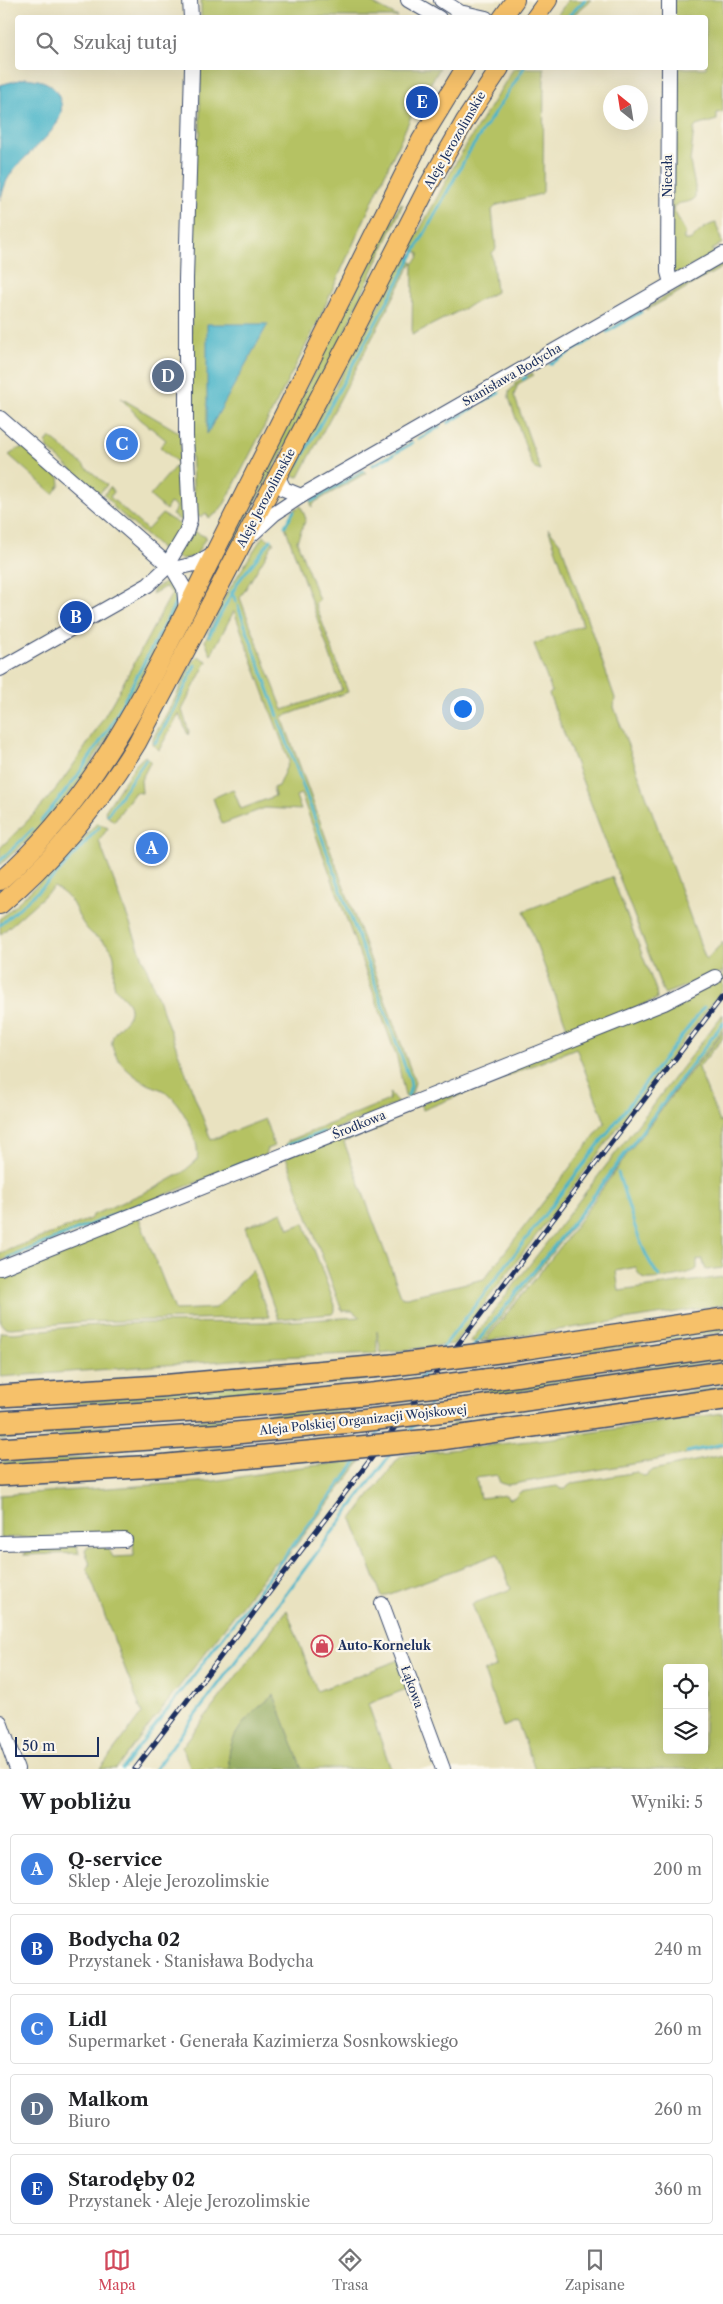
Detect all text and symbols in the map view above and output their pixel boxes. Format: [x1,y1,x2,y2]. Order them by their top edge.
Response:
search box [15,15,708,70]
icon: search [33,29,61,57]
text: Szukaj tutaj [73,31,177,54]
pin: E [406,83,438,121]
north arrow [603,85,648,130]
street label: Aleje Jerozolimskie [420,88,489,192]
street label: Niecała [660,154,675,197]
street label: Stanisława Bodycha [459,340,565,409]
pin: D [152,357,184,395]
pin: C [106,425,138,463]
street label: Aleje Jerozolimskie [233,445,298,551]
pin: B [60,598,92,636]
your location [450,696,476,722]
pin: A [136,829,168,867]
street label: Środkowa [330,1106,388,1142]
street label: Aleja Polskiej Organizacji Wojskowej [258,1401,467,1438]
shop icon: Auto-Korneluk [310,1634,334,1658]
place label: Auto-Korneluk [337,1638,432,1653]
street label: Łąkowa [398,1664,427,1711]
map controls [663,1664,708,1754]
button: locate [663,1664,708,1709]
button: layers [663,1709,708,1754]
scale bar [15,1734,99,1757]
text: 50 m [22,1737,55,1755]
text: W pobliżu [20,1789,131,1814]
text: Wyniki: 5 [631,1792,703,1812]
text: Q-service [68,1848,162,1871]
text: A [31,1859,43,1879]
text: 200 m [653,1859,702,1879]
text: Sklep · Aleje Jerozolimskie [68,1871,270,1891]
text: Bodycha 02 [68,1928,180,1951]
text: B [31,1939,43,1959]
text: 240 m [654,1939,702,1959]
text: Przystanek · Stanisława Bodycha [68,1951,314,1971]
text: Lidl [68,2008,107,2031]
text: C [31,2019,43,2039]
text: 260 m [654,2019,702,2039]
text: Supermarket · Generała Kazimierza Sosnkowskiego [68,2031,458,2051]
text: Malkom [68,2088,149,2111]
text: D [30,2099,44,2119]
text: 260 m [654,2099,702,2119]
text: Biuro [68,2111,110,2131]
text: Starodęby 02 [68,2168,195,2191]
text: E [31,2179,43,2199]
text: 360 m [655,2179,702,2199]
text: Przystanek · Aleje Jerozolimskie [68,2191,310,2211]
tab: Mapa [98,2246,136,2294]
tab: Trasa [332,2246,368,2294]
tab: Zapisane [565,2246,625,2294]

